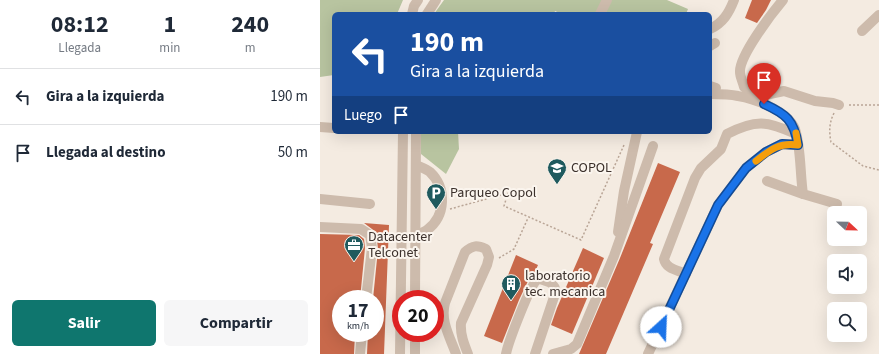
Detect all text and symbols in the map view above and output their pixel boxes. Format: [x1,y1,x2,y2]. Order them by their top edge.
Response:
text: 08:12 [51,7,109,42]
text: 1 [164,7,176,42]
text: 240 [231,7,269,42]
text: 190 m [410,22,484,62]
icon: left [344,28,396,80]
text: Llegada [58,39,101,57]
text: min [159,39,180,57]
text: m [245,39,256,57]
text: Gira a la izquierda [410,59,544,84]
pin [747,63,781,104]
icon: arrive [753,69,775,91]
icon: left [12,86,34,108]
text: Gira a la izquierda [46,86,165,107]
text: 190 m [270,86,308,107]
icon: arrive [390,104,412,126]
text: Luego [344,105,382,126]
icon: arrive [12,142,34,164]
text: Llegada al destino [46,142,166,163]
text: 50 m [278,142,308,163]
school or university icon: COPOL [546,157,568,185]
place label: COPOL [571,158,612,178]
parking icon: Parqueo Copol [425,182,447,210]
place label: Parqueo Copol [450,183,537,203]
north arrow [827,206,867,246]
map controls [827,206,867,342]
place label: Datacenter Telconet [368,227,432,263]
office icon: Datacenter Telconet [343,234,365,262]
button: sound [827,254,867,294]
place label: laboratorio tec. mecanica [525,266,605,302]
building icon: laboratorio tec. mecanica [500,273,522,301]
speed limit sign: 20 [392,290,444,342]
text: 17 [347,297,369,325]
button: Salir [12,300,156,346]
button: Compartir [164,300,308,346]
button: search [827,302,867,342]
position arrow [640,306,682,348]
text: km/h [347,319,369,333]

